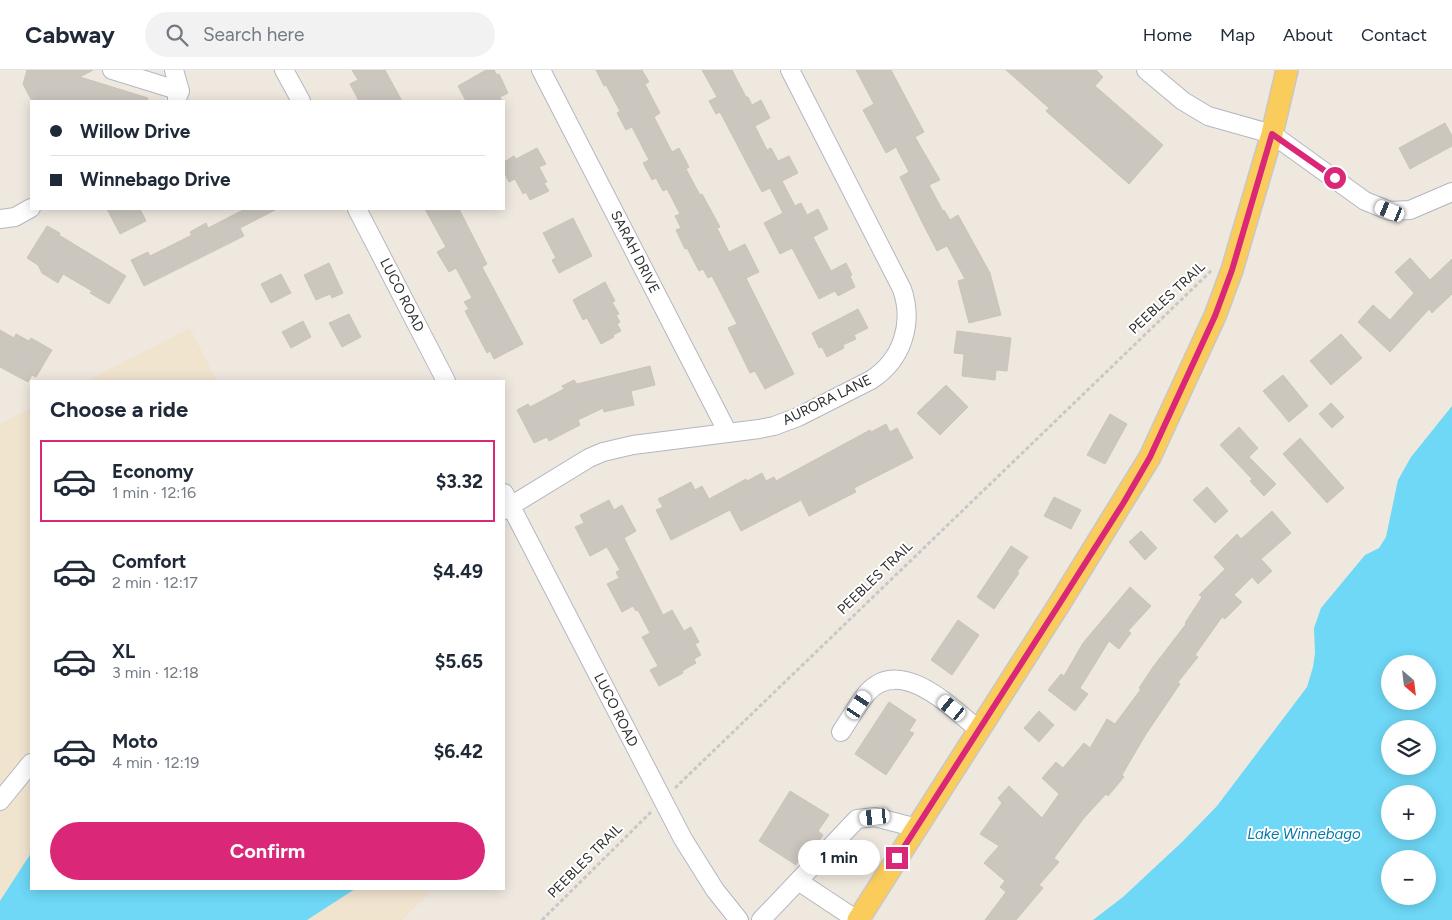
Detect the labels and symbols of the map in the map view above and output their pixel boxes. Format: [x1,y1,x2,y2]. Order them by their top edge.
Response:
route start [1324,167,1346,189]
car [1373,198,1406,224]
street label: SARAH DRIVE [607,208,663,296]
street label: LUCO ROAD [376,255,428,335]
street label: PEEBLES TRAIL [1125,258,1209,338]
street label: AURORA LANE [780,371,874,429]
street label: PEEBLES TRAIL [834,537,917,618]
north arrow [1381,655,1436,710]
street label: LUCO ROAD [590,670,642,750]
car [844,688,873,722]
car [935,693,968,723]
car [859,808,890,826]
street label: PEEBLES TRAIL [544,820,626,902]
water label: Lake Winnebago [1247,825,1361,843]
callout: 1 min [797,840,880,876]
route end [886,847,908,869]

